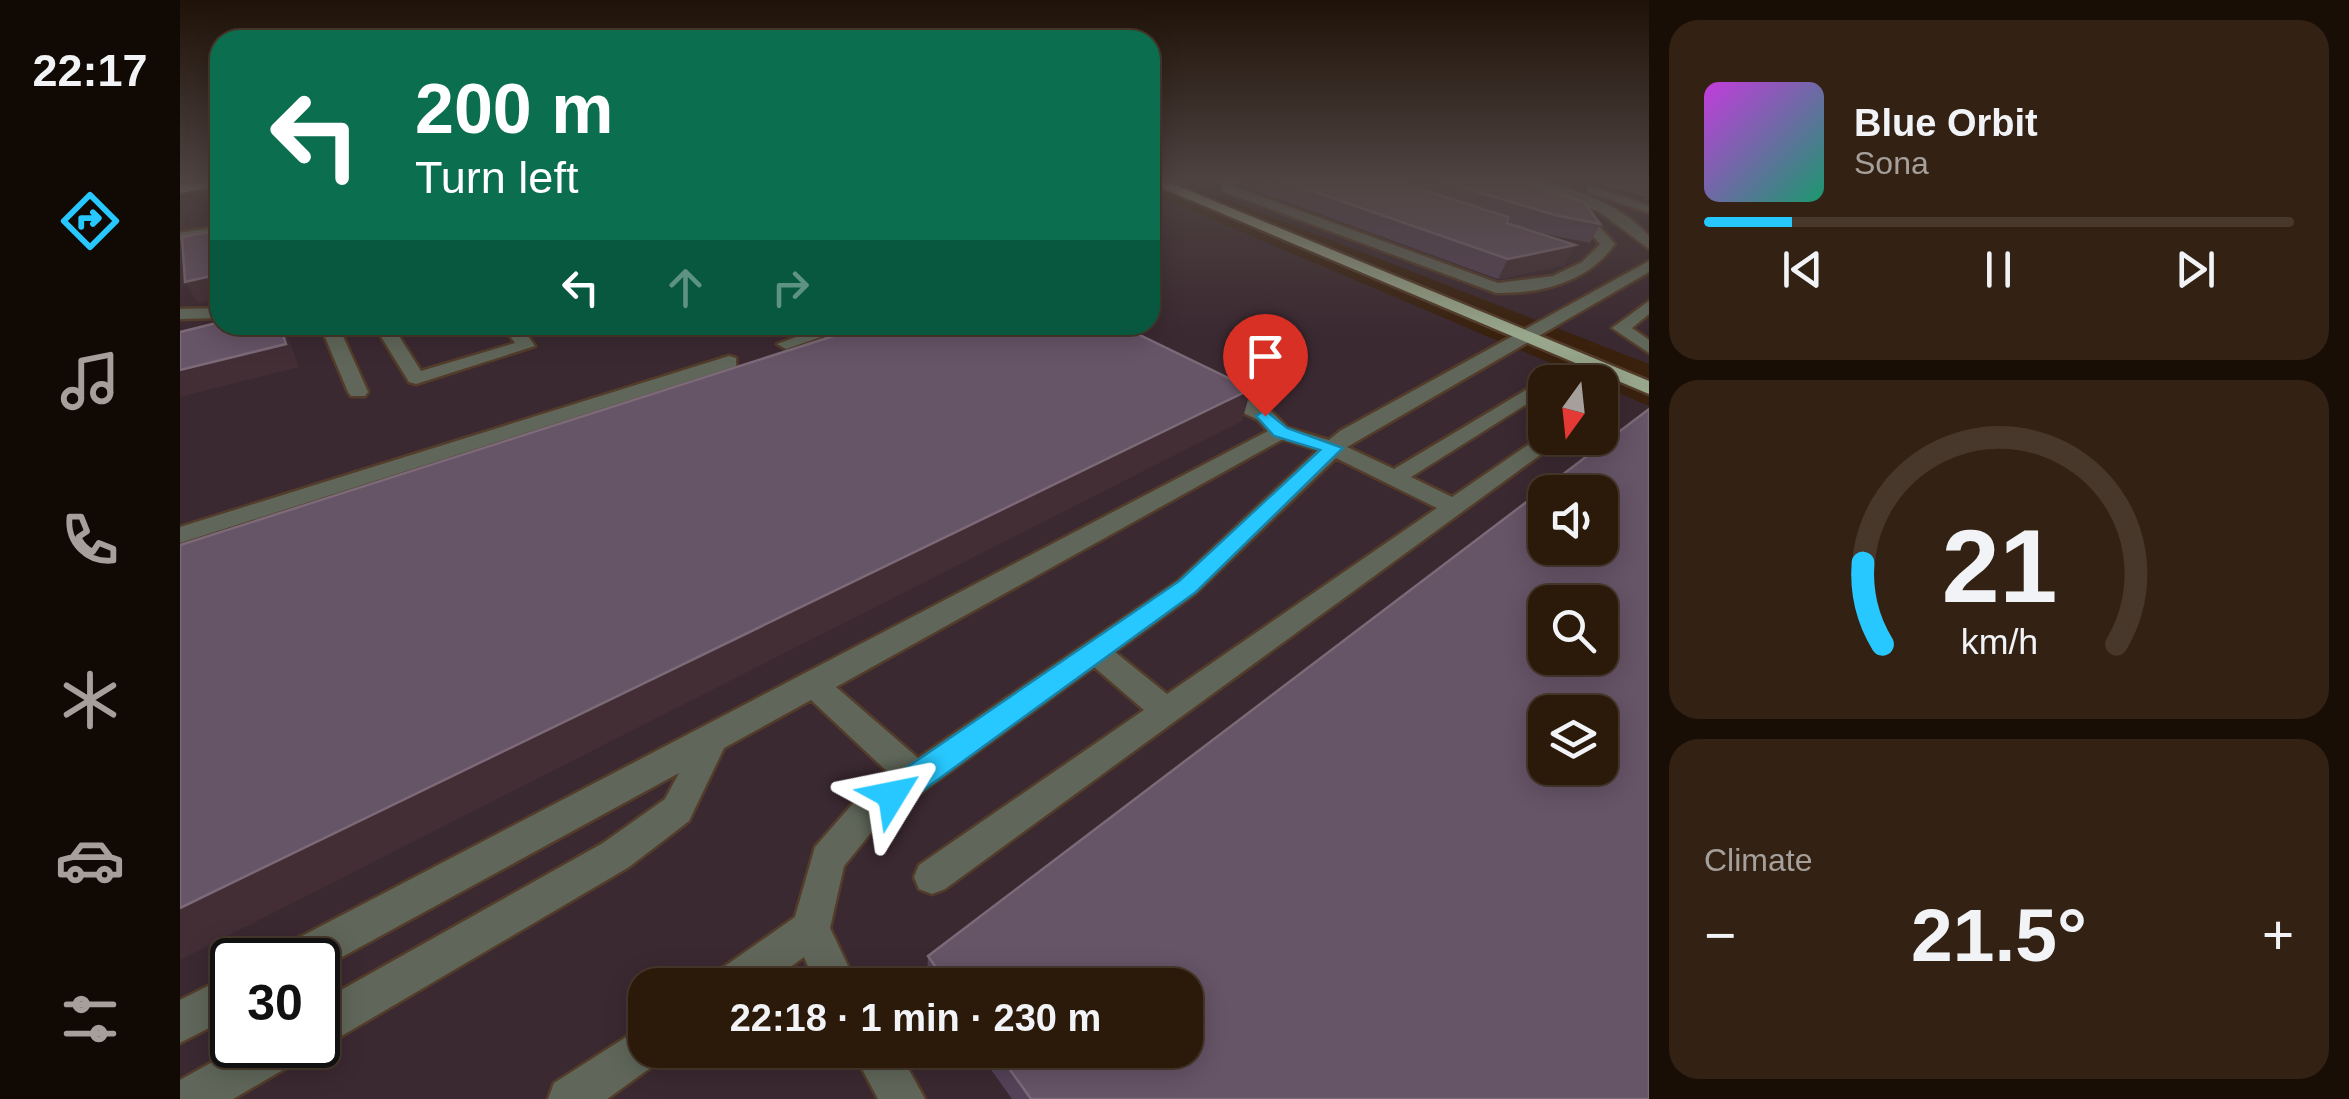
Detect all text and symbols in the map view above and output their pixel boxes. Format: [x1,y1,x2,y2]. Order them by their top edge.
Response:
text: 22:17 [32,45,148,96]
icon: left [250,70,380,200]
text: 200 m [415,70,613,148]
text: Blue Orbit [1854,102,2038,144]
text: Sona [1854,145,1929,181]
text: Turn left [415,152,578,203]
icon: directions [55,186,125,256]
icon: previous [1775,242,1830,297]
icon: pause [1971,242,2026,297]
icon: next [2168,242,2223,297]
icon: left [553,260,608,315]
icon: ahead [658,260,713,315]
icon: right [763,260,818,315]
pin [1223,314,1308,417]
icon: arrive [1238,329,1293,384]
icon: music [55,346,125,416]
north arrow [1528,365,1618,455]
map controls [1528,365,1618,785]
button: sound [1528,475,1618,565]
icon: phone [55,505,125,575]
text: 21 [1941,508,2057,624]
button: search [1528,585,1618,675]
text: km/h [1960,622,2038,662]
icon: climate [55,665,125,735]
button: layers [1528,695,1618,785]
position arrow [840,743,944,847]
icon: car [55,825,125,895]
text: Climate [1704,842,1812,878]
text: 21.5° [1911,893,2087,977]
text: − [1704,904,1736,966]
text: + [2262,904,2294,966]
speed limit sign: 30 [210,938,340,1068]
icon: filters [55,984,125,1054]
text: 22:18 · 1 min · 230 m [730,997,1101,1039]

